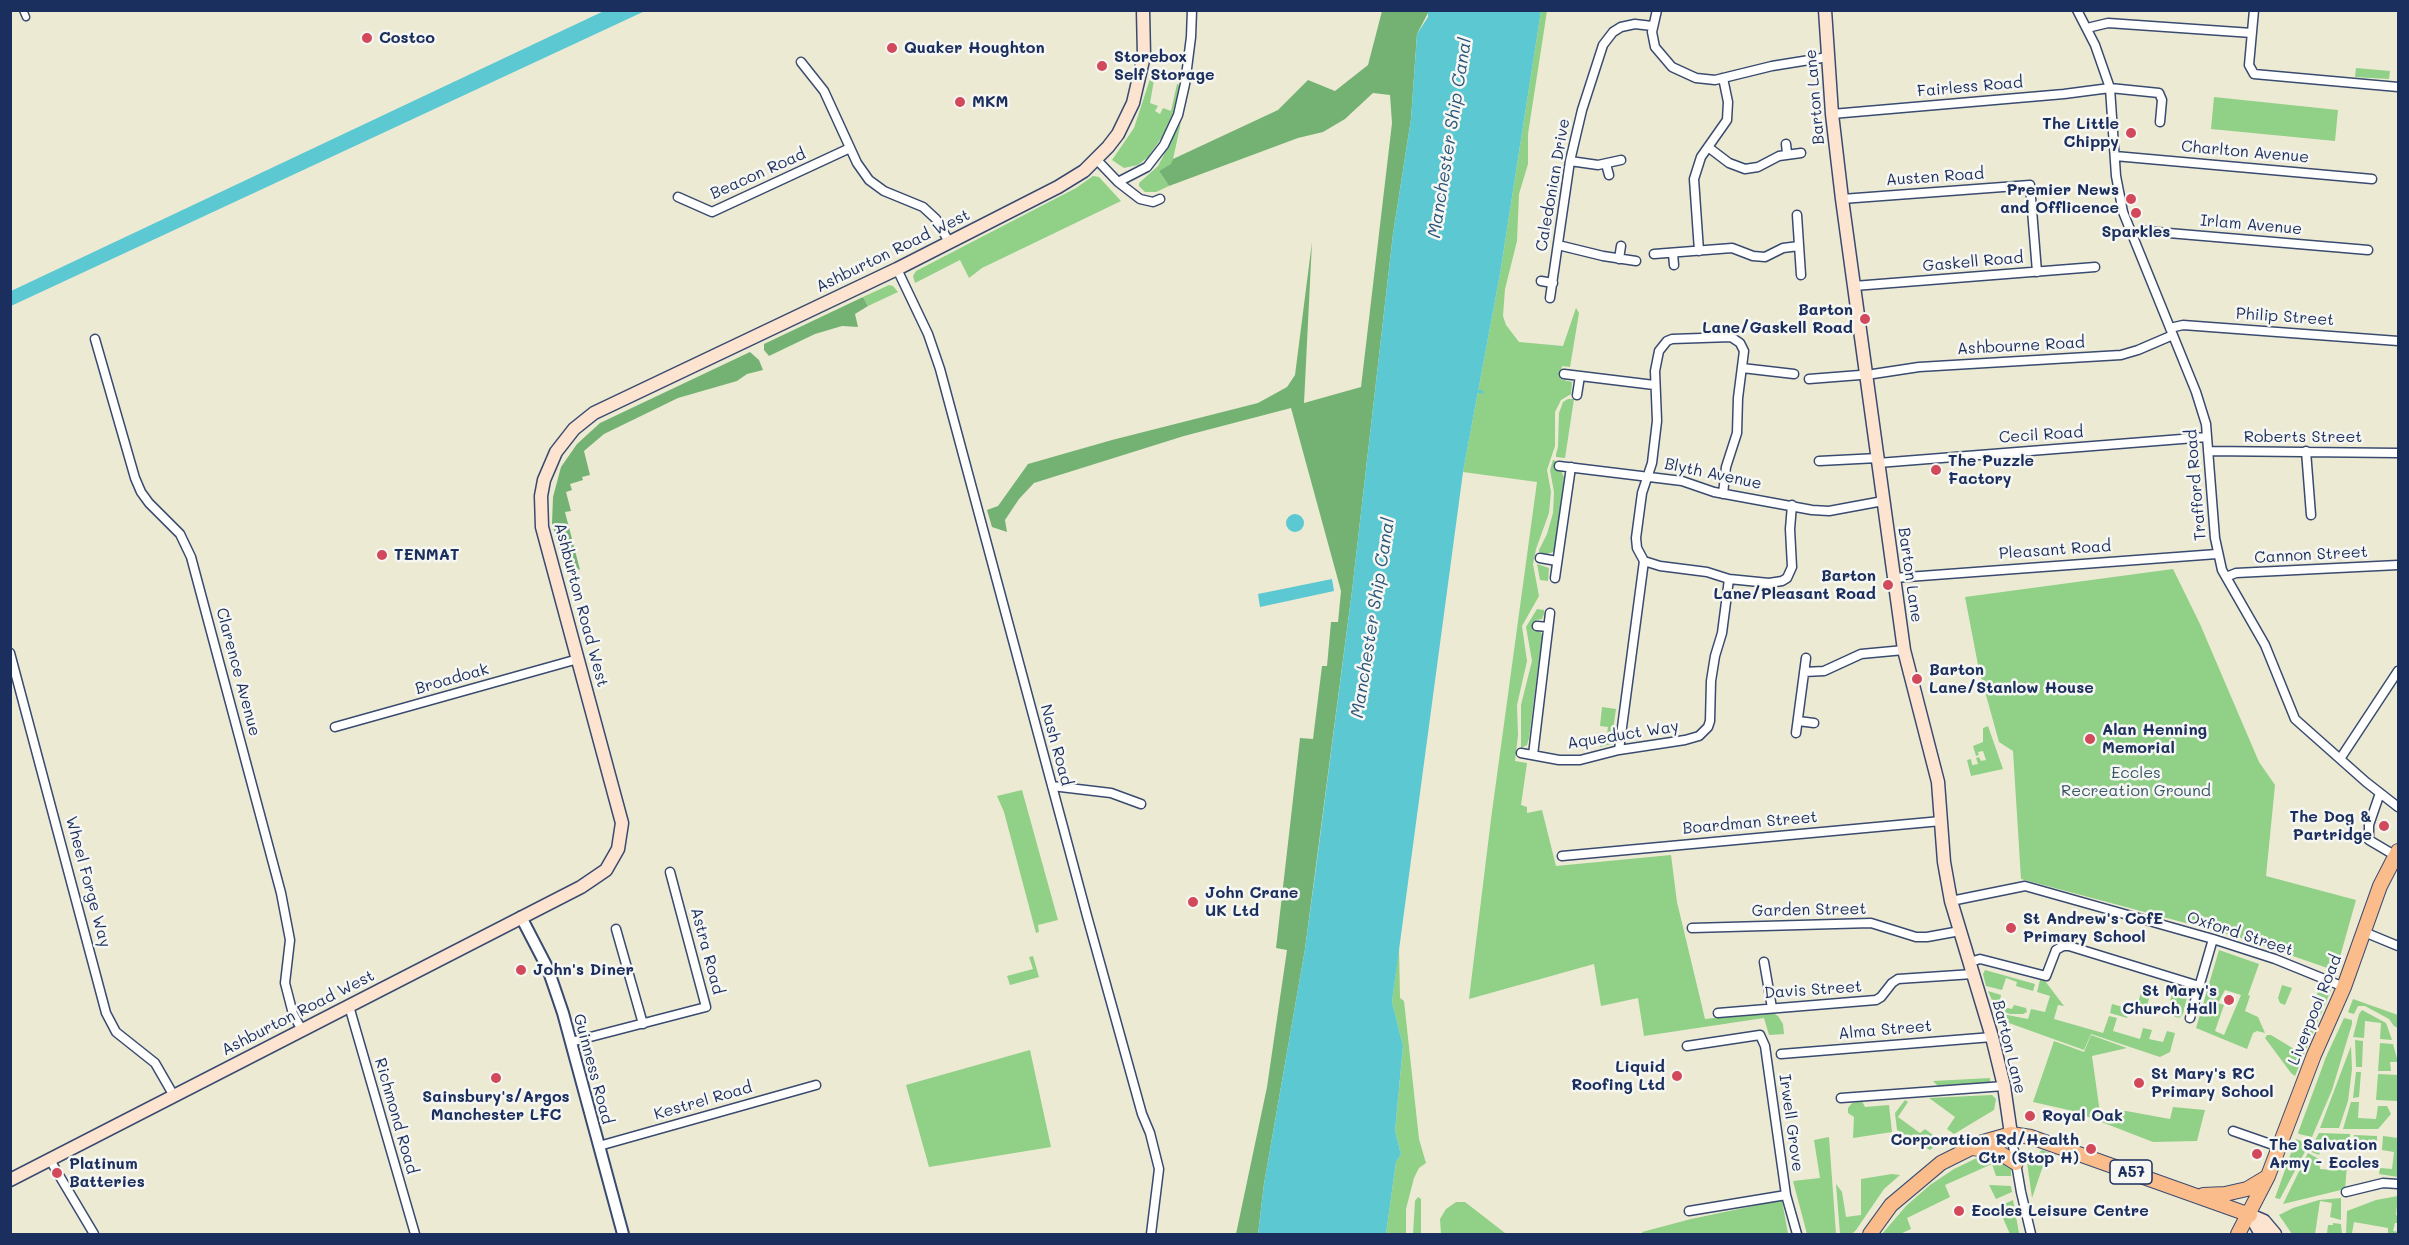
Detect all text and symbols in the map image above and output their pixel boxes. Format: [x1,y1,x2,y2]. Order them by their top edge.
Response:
place label: Costco [379,28,435,48]
marker: Costco [360,31,374,45]
water label: Manchester Ship Canal [1423,36,1477,240]
place label: Quaker Houghton [904,38,1045,58]
marker: Quaker Houghton [885,41,899,55]
place label: Storebox Self Storage [1114,47,1215,85]
street label: Barton Lane [1801,49,1829,145]
marker: Storebox Self Storage [1095,59,1109,73]
street label: Fairless Road [1916,73,2024,101]
place label: MKM [972,92,1008,112]
marker: MKM [953,95,967,109]
place label: The Little Chippy [2042,114,2119,152]
street label: Caledonian Drive [1532,117,1574,253]
marker: The Little Chippy [2124,126,2138,140]
street label: Charlton Avenue [2180,137,2310,167]
street label: Beacon Road [707,144,809,204]
street label: Austen Road [1885,164,1985,190]
place label: Premier News and Offlicence [2000,180,2119,218]
marker: Premier News and Offlicence [2124,192,2138,206]
street label: Ashburton Road West [813,205,973,297]
marker: Sparkles [2129,206,2143,220]
street label: Irlam Avenue [2199,211,2303,239]
place label: Sparkles [2102,222,2170,242]
street label: Gaskell Road [1922,248,2024,276]
place label: Barton Lane/Gaskell Road [1702,300,1853,338]
street label: Philip Street [2235,304,2335,330]
marker: Barton Lane/Gaskell Road [1858,312,1872,326]
street label: Ashbourne Road [1957,333,2085,359]
street label: Cecil Road [1998,422,2084,448]
street label: Roberts Street [2244,427,2362,447]
street label: Trafford Road [2182,428,2210,542]
place label: The Puzzle Factory [1948,451,2034,489]
street label: Blyth Avenue [1663,454,1763,494]
marker: The Puzzle Factory [1929,463,1943,477]
water label: Manchester Ship Canal [1346,516,1400,720]
street label: Ashburton Road West [550,521,612,689]
street label: Barton Lane [1894,526,1926,624]
street label: Pleasant Road [1998,537,2112,563]
street label: Cannon Street [2254,542,2368,568]
place label: TENMAT [394,545,459,565]
marker: TENMAT [375,548,389,562]
place label: Barton Lane/Pleasant Road [1714,566,1876,604]
marker: Barton Lane/Pleasant Road [1881,578,1895,592]
street label: Clarence Avenue [212,606,264,738]
street label: Broadoak [413,659,491,699]
place label: Barton Lane/Stanlow House [1929,660,2094,698]
marker: Barton Lane/Stanlow House [1910,672,1924,686]
street label: Nash Road [1036,702,1076,788]
street label: Aqueduct Way [1566,717,1680,753]
place label: Alan Henning Memorial [2102,720,2207,758]
marker: Alan Henning Memorial [2083,732,2097,746]
park label: Eccles Recreation Ground [2061,763,2211,801]
place label: The Dog & Partridge [2289,807,2372,845]
street label: Boardman Street [1682,808,1818,838]
street label: Wheel Forge Way [61,814,115,950]
marker: The Dog & Partridge [2377,819,2391,833]
place label: John Crane UK Ltd [1205,883,1298,921]
marker: John Crane UK Ltd [1186,895,1200,909]
street label: Garden Street [1751,899,1867,921]
street label: Astra Road [686,906,728,996]
street label: Oxford Street [2184,908,2296,960]
place label: St Andrew's CofE Primary School [2023,909,2163,947]
marker: St Andrew's CofE Primary School [2004,921,2018,935]
street label: Liverpool Road [2284,952,2346,1068]
place label: John's Diner [533,960,634,980]
marker: John's Diner [514,963,528,977]
street label: Ashburton Road West [218,966,378,1060]
street label: Davis Street [1763,977,1863,1003]
place label: St Mary's Church Hall [2122,981,2217,1019]
marker: St Mary's Church Hall [2222,993,2236,1007]
street label: Barton Lane [1988,998,2030,1096]
street label: Guinness Road [569,1012,617,1126]
street label: Alma Street [1837,1016,1933,1044]
street label: Richmond Road [370,1056,422,1176]
place label: Liquid Roofing Ltd [1571,1057,1665,1095]
place label: St Mary's RC Primary School [2151,1064,2274,1102]
marker: Liquid Roofing Ltd [1670,1069,1684,1083]
marker: Sainsbury's/Argos Manchester LFC [489,1071,503,1085]
street label: Irwell Grove [1775,1073,1807,1173]
marker: St Mary's RC Primary School [2132,1076,2146,1090]
street label: Kestrel Road [652,1078,754,1124]
place label: Sainsbury's/Argos Manchester LFC [422,1087,570,1125]
place label: Royal Oak [2042,1106,2123,1126]
marker: Royal Oak [2023,1109,2037,1123]
place label: Corporation Rd/Health Ctr (Stop H) [1890,1130,2079,1168]
place label: The Salvation Army - Eccles [2269,1135,2379,1173]
marker: Corporation Rd/Health Ctr (Stop H) [2084,1142,2098,1156]
marker: The Salvation Army - Eccles [2250,1147,2264,1161]
place label: Platinum Batteries [69,1154,145,1192]
road number: A57 [2110,1160,2152,1184]
marker: Platinum Batteries [50,1166,64,1180]
place label: Eccles Leisure Centre [1971,1201,2149,1221]
marker: Eccles Leisure Centre [1952,1204,1966,1218]

